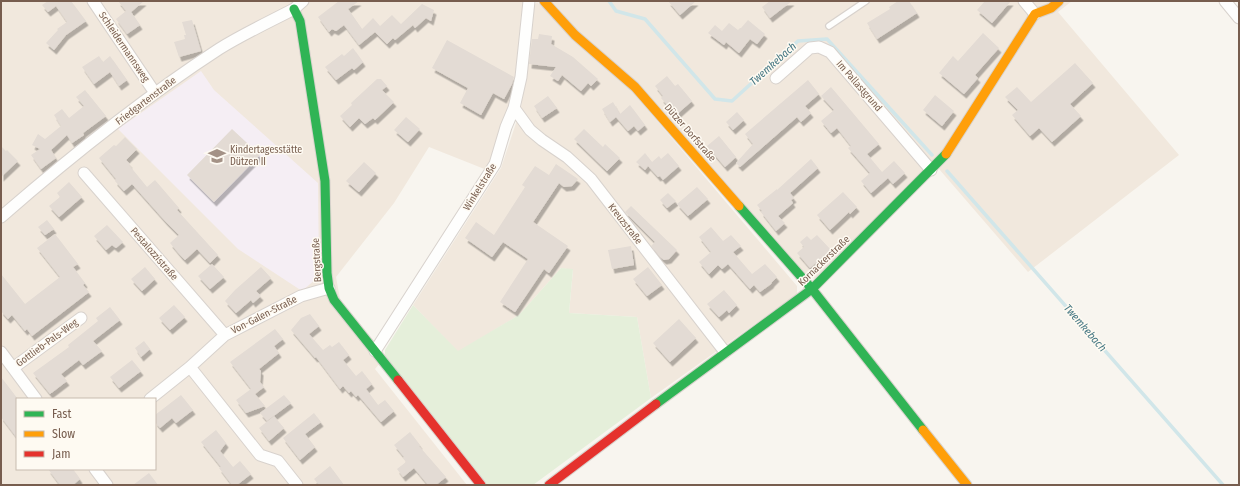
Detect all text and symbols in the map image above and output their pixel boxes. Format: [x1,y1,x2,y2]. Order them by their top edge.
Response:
street label: Schleidermannsweg [96,10,152,85]
water label: Twemkebach [747,40,799,88]
street label: Im Pallastgrund [834,58,884,114]
street label: Friedgartenstraße [113,74,179,128]
street label: Dützer Dorfstraße [662,102,718,164]
place label: Kindertagesstätte Dützen II [230,144,302,168]
school or university icon: Kindertagesstätte Dützen II [207,146,227,166]
street label: Winkelstraße [461,161,499,213]
street label: Kreuzstraße [605,201,645,247]
street label: Pestalozzistraße [128,225,180,283]
street label: Kornackerstraße [796,233,852,289]
street label: Bergstraße [310,238,324,282]
street label: Von-Galen-Straße [229,293,299,337]
water label: Twemkebach [1061,302,1109,354]
street label: Gottlieb-Pals-Weg [14,316,81,369]
legend [16,398,156,470]
text: Fast [52,407,71,421]
text: Slow [52,427,75,441]
text: Jam [52,447,70,461]

